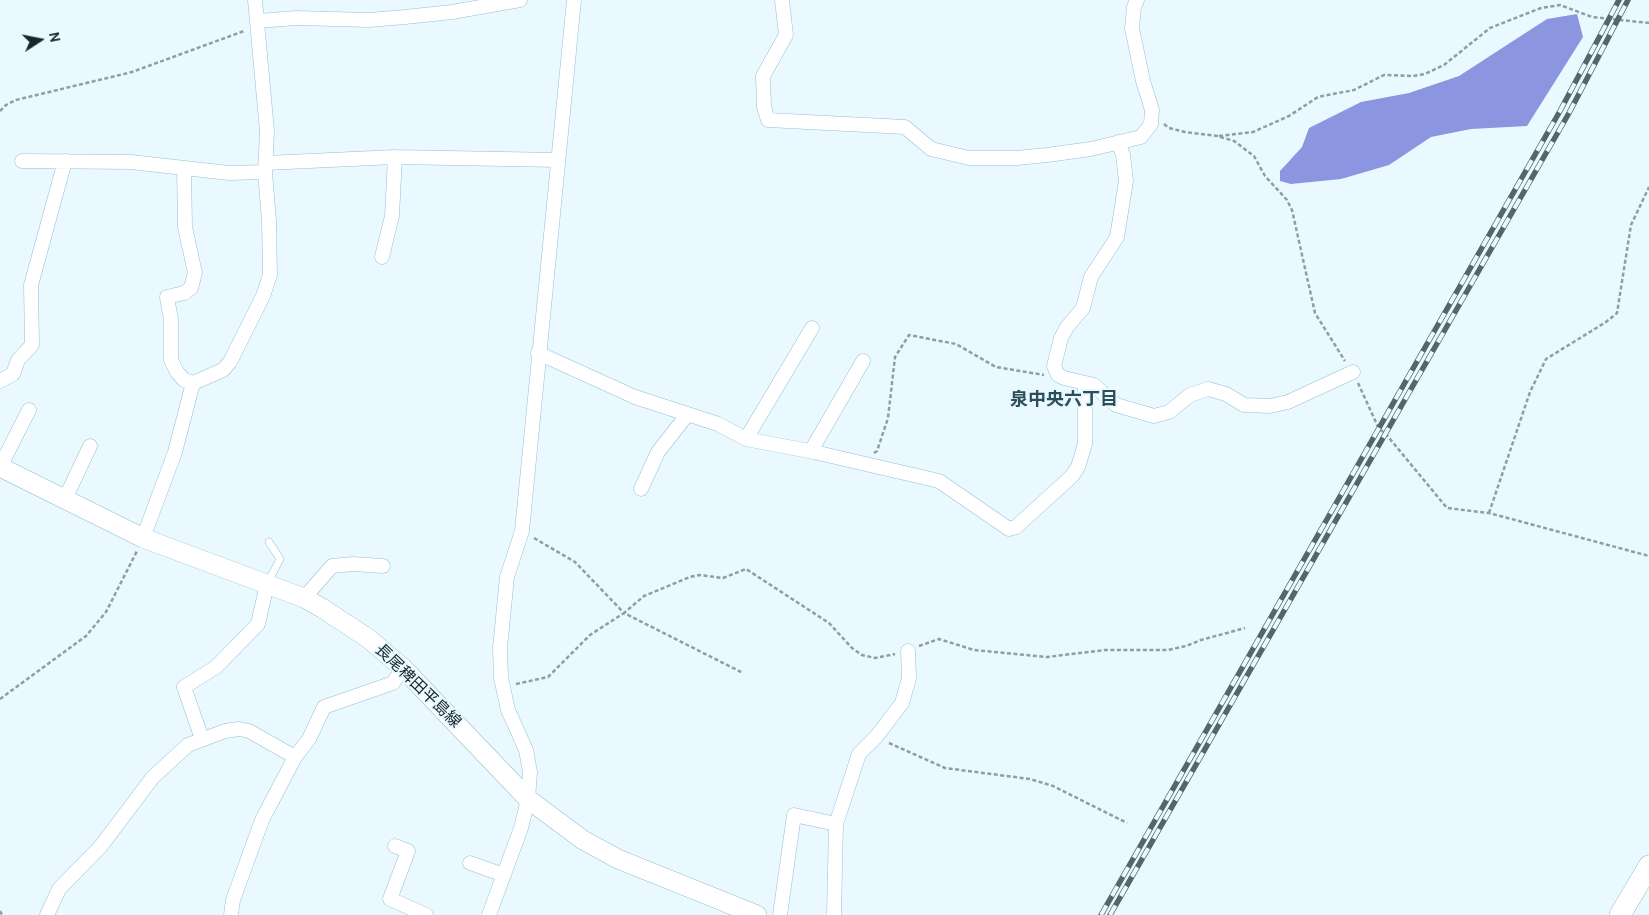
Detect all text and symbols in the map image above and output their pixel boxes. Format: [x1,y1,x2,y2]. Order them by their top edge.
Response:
north arrow [15,15,65,65]
text: N [45,31,65,44]
district label: 泉中央六丁目 [1010,389,1118,411]
street label: 長尾稗田平島線 [371,640,465,732]

